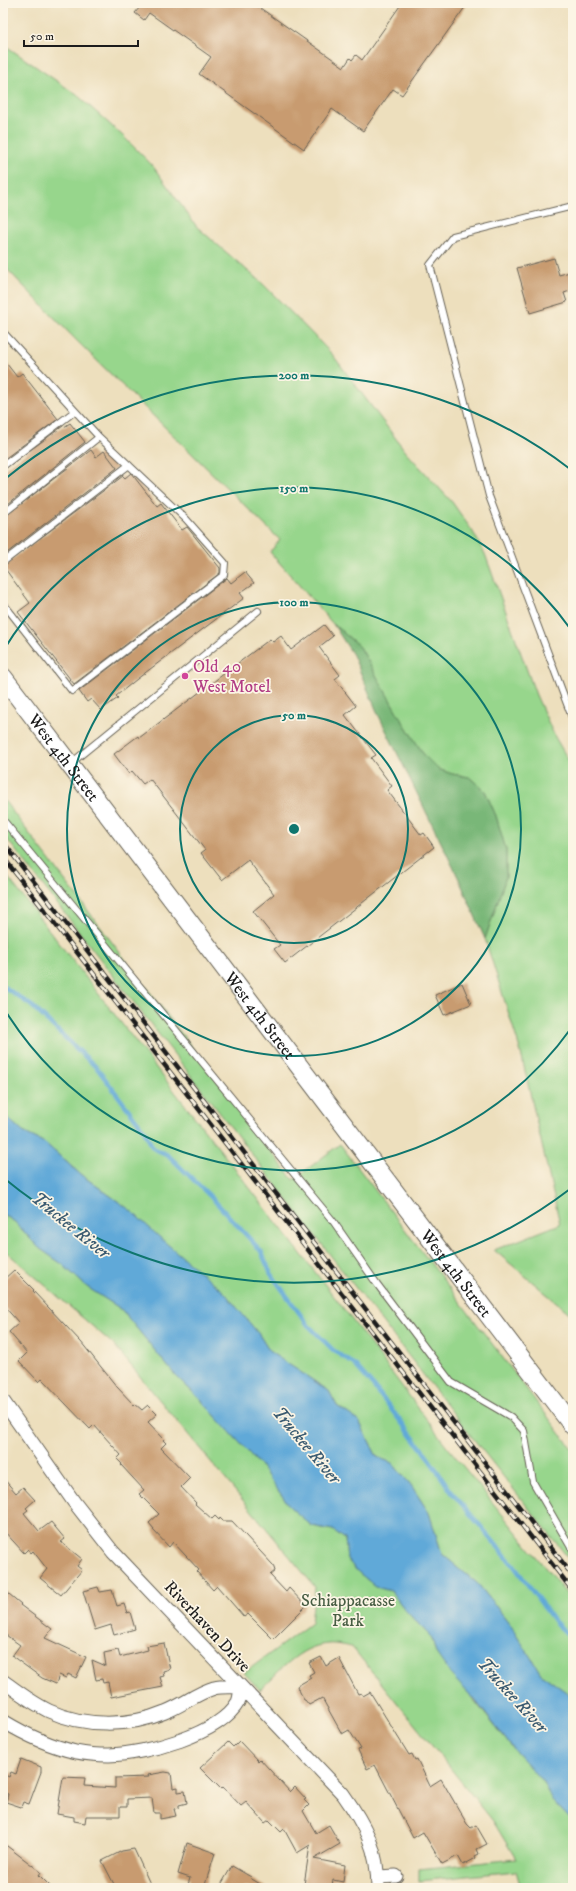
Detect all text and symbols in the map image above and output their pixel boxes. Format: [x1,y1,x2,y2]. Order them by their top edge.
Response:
scale bar [24,22,138,48]
text: 50 m [30,29,54,44]
text: 200 m [279,368,309,383]
text: 150 m [280,481,308,496]
text: 100 m [280,595,308,610]
place label: Old 40 West Motel [192,656,271,698]
marker: Old 40 West Motel [180,671,190,681]
text: 50 m [281,708,306,723]
street label: West 4th Street [22,709,104,807]
centre of rings [287,822,301,836]
street label: West 4th Street [219,967,300,1065]
water label: Truckee River [27,1188,115,1265]
street label: West 4th Street [415,1225,497,1322]
water label: Truckee River [267,1402,346,1490]
street label: Riverhaven Drive [159,1576,255,1677]
park label: Schiappacasse Park [301,1590,395,1632]
water label: Truckee River [472,1653,553,1739]

